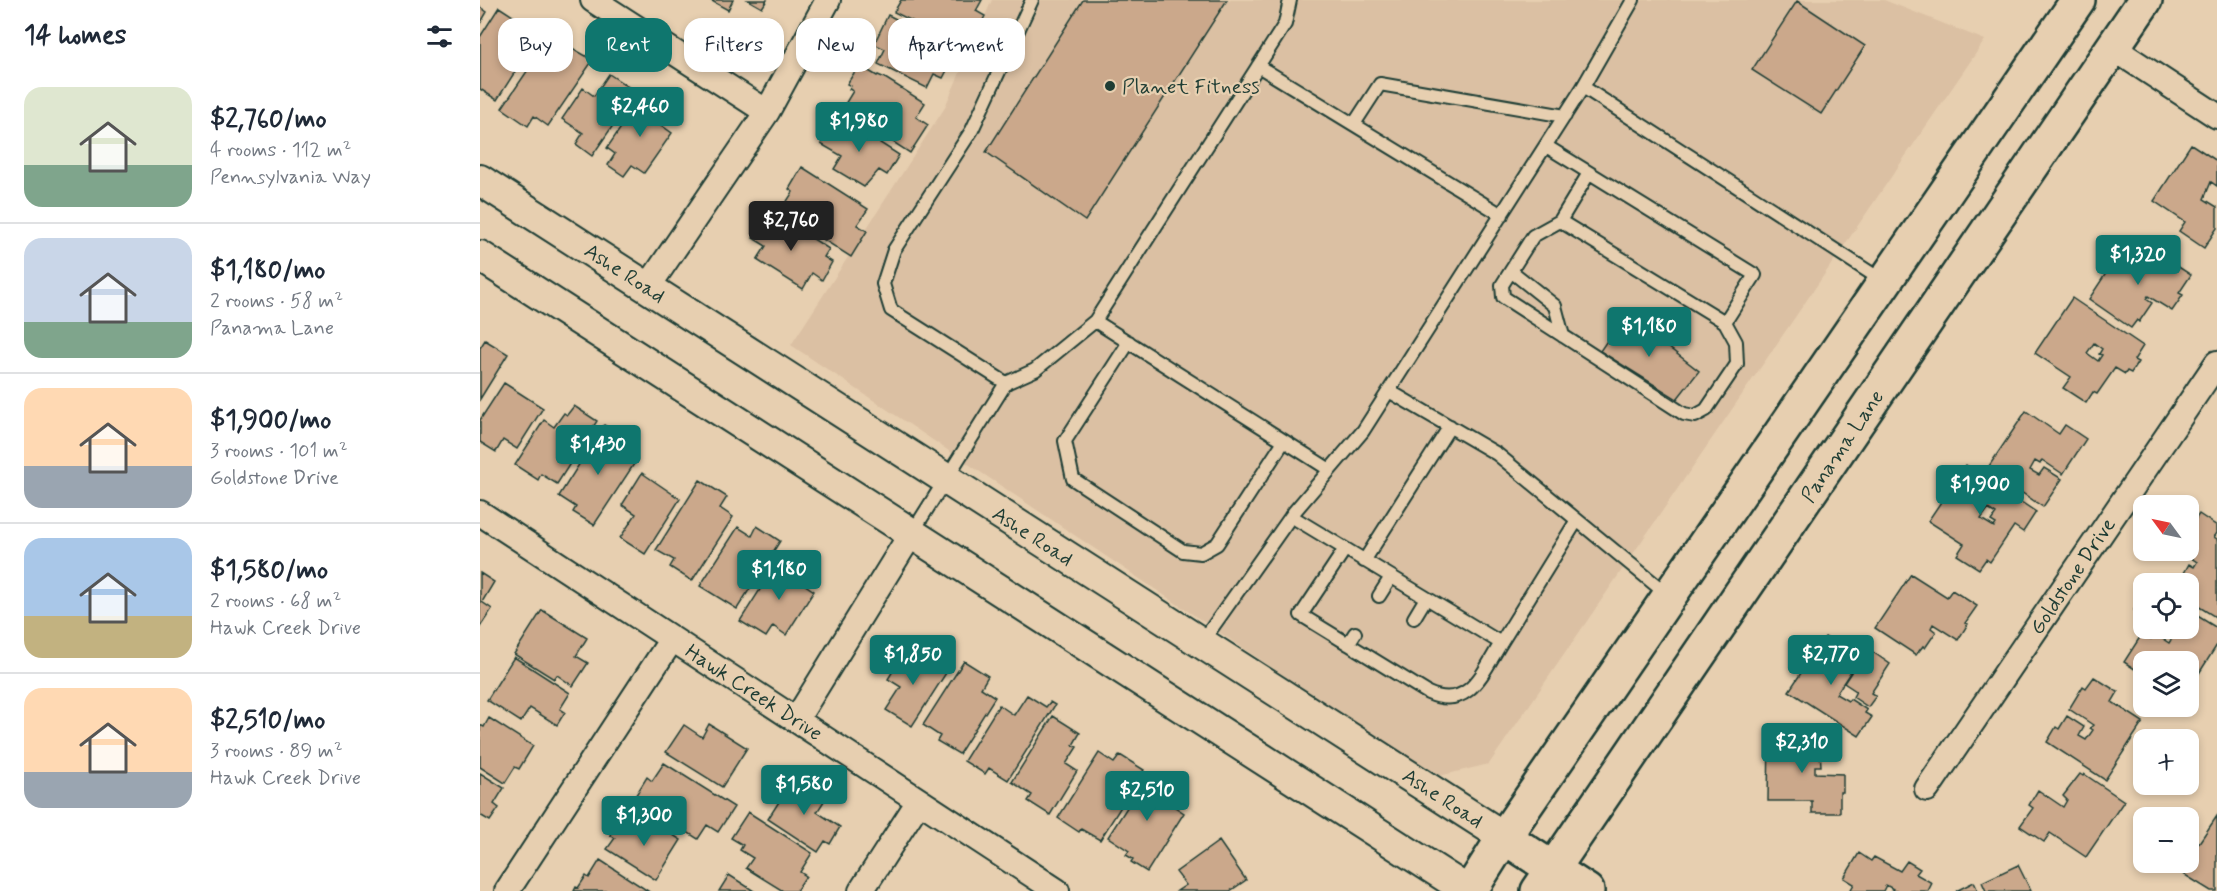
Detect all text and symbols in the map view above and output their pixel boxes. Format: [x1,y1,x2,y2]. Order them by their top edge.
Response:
chip: Buy [498,18,573,72]
chip: Rent [585,18,672,72]
chip: Filters [684,18,784,72]
chip: New [796,18,876,72]
chip: Apartment [888,18,1025,72]
text: 14 homes [24,19,126,53]
icon: filters [423,20,456,53]
place label: Planet Fitness [1122,73,1260,101]
marker: Planet Fitness [1103,79,1117,93]
pin: $2,460 [591,87,689,138]
text: $2,460 [611,93,669,120]
pin: $1,980 [810,102,908,153]
text: $2,760/mo [210,103,327,137]
text: $1,980 [830,108,888,135]
icon: home [72,111,144,183]
text: 4 rooms · 112 m² [210,137,351,164]
text: Pennsylvania Way [210,164,371,191]
pin: $2,760 [742,201,840,252]
text: $2,760 [763,207,819,234]
pin: $1,320 [2089,235,2187,286]
street label: Ashe Road [579,237,670,310]
text: $1,320 [2110,241,2166,268]
text: $1,180/mo [210,254,325,288]
icon: home [72,262,144,334]
text: 2 rooms · 58 m² [210,288,343,315]
pin: $1,180 [1600,307,1698,358]
text: $1,180 [1621,313,1677,340]
text: Panama Lane [210,315,334,342]
street label: Panama Lane [1795,385,1891,508]
text: $1,900/mo [210,404,331,438]
icon: home [72,412,144,484]
pin: $1,430 [549,425,647,476]
text: $1,430 [570,431,626,458]
text: 3 rooms · 101 m² [210,438,348,465]
text: Goldstone Drive [210,465,339,492]
pin: $1,900 [1931,465,2029,516]
text: $1,900 [1950,471,2010,498]
north arrow [2133,495,2199,561]
map controls [2133,495,2199,873]
street label: Ashe Road [987,500,1078,573]
street label: Goldstone Drive [2023,513,2122,641]
pin: $1,180 [730,550,828,601]
text: $1,580/mo [210,554,328,588]
text: $1,180 [751,556,807,583]
icon: home [72,562,144,634]
button: locate [2133,573,2199,639]
text: 2 rooms · 68 m² [210,588,341,615]
text: Hawk Creek Drive [210,615,361,642]
pin: $1,850 [864,635,962,686]
pin: $2,770 [1782,635,1880,686]
street label: Hawk Creek Drive [679,638,828,748]
text: $1,850 [884,641,942,668]
text: $2,770 [1802,641,1860,668]
button: layers [2133,651,2199,717]
text: $2,510/mo [210,704,325,738]
icon: home [72,712,144,784]
pin: $2,310 [1753,723,1851,774]
text: $2,310 [1775,729,1829,756]
button: + [2133,729,2199,795]
text: 3 rooms · 89 m² [210,738,343,765]
street label: Ashe Road [1397,762,1488,835]
text: Hawk Creek Drive [210,765,361,792]
pin: $1,580 [755,765,853,816]
text: $1,580 [775,771,833,798]
pin: $2,510 [1098,771,1196,822]
text: $2,510 [1119,777,1175,804]
pin: $1,300 [595,796,693,847]
text: $1,300 [616,802,672,829]
button: − [2133,807,2199,873]

